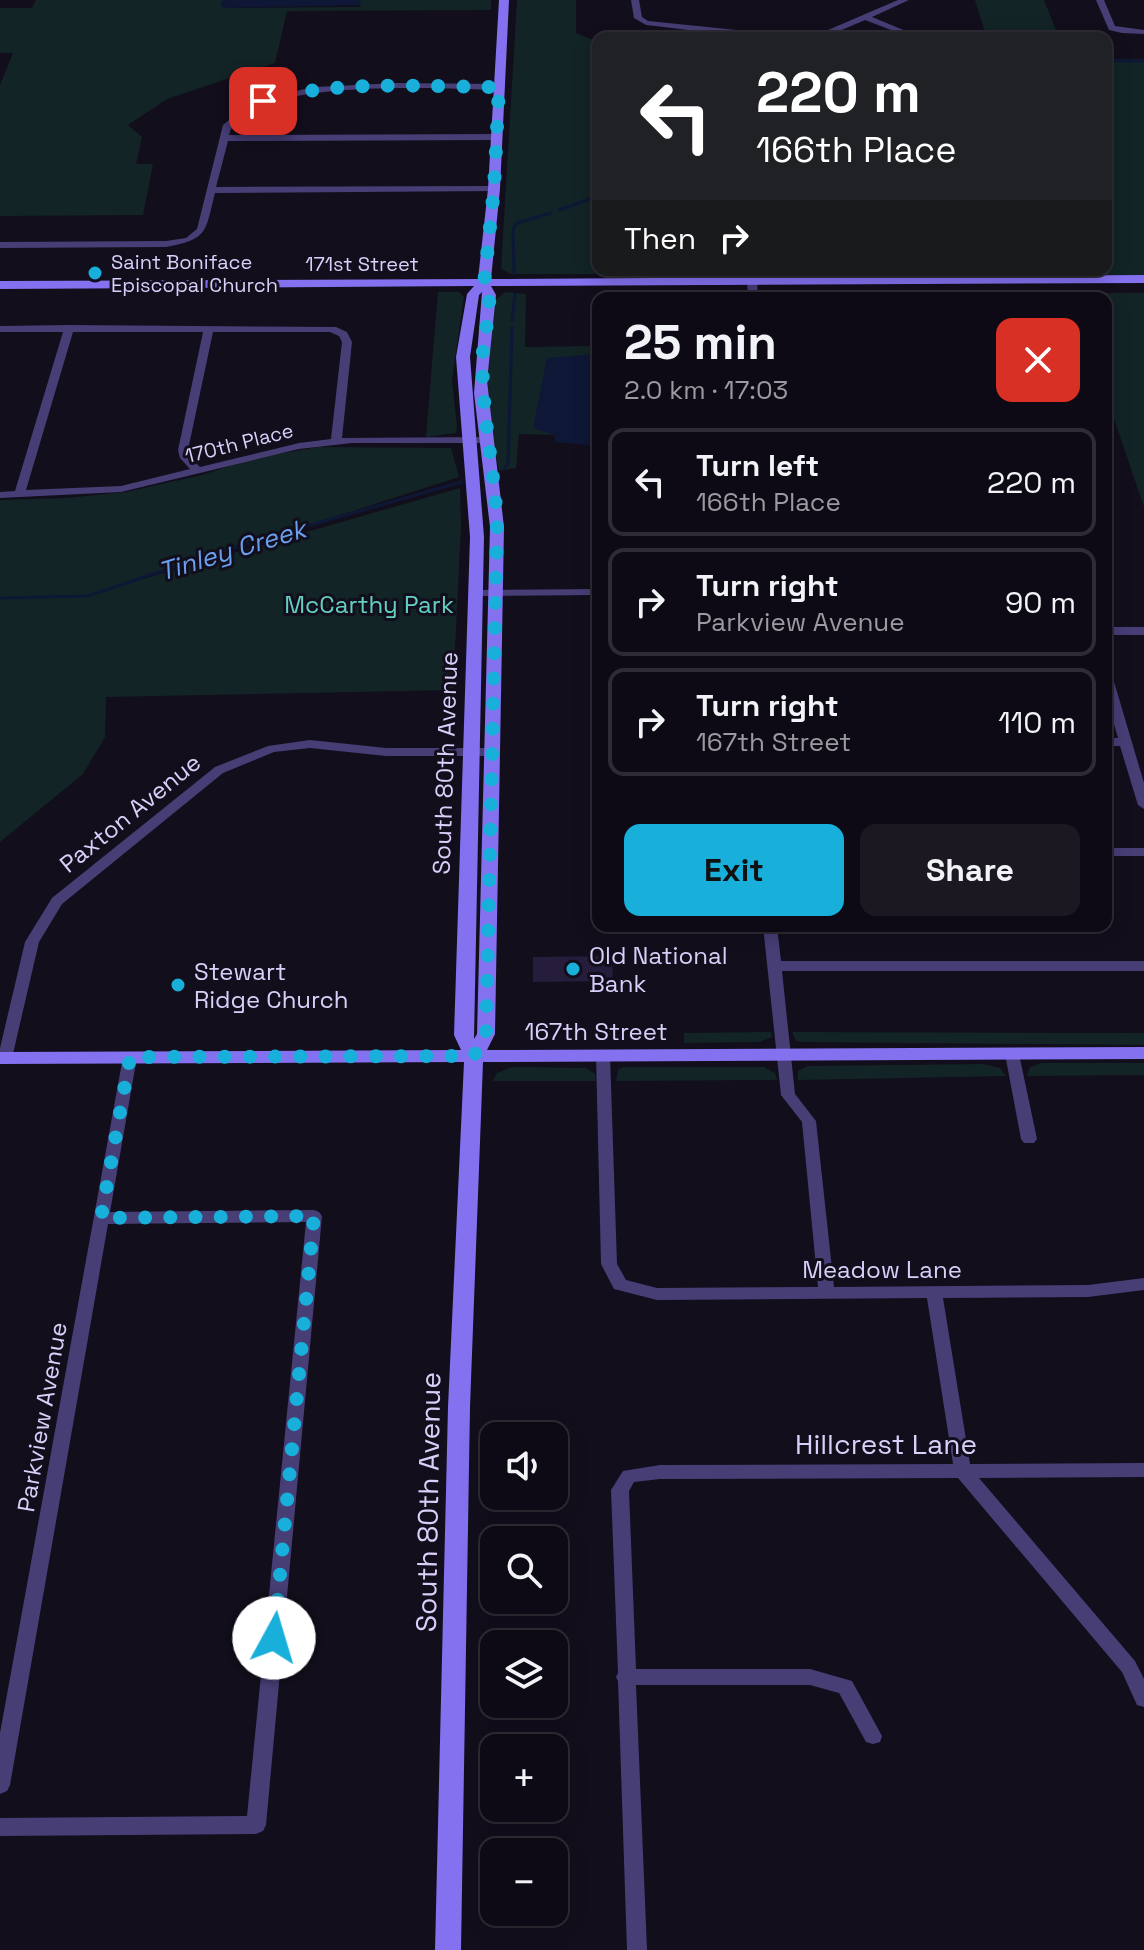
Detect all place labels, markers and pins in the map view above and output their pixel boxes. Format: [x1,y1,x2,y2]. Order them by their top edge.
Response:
pin [229,67,297,135]
place label: Saint Boniface Episcopal Church [111,249,278,298]
marker: Saint Boniface Episcopal Church [86,264,104,282]
place label: Old National Bank [589,940,728,999]
place label: Stewart Ridge Church [194,956,349,1015]
marker: Old National Bank [564,960,582,978]
marker: Stewart Ridge Church [169,976,187,994]

